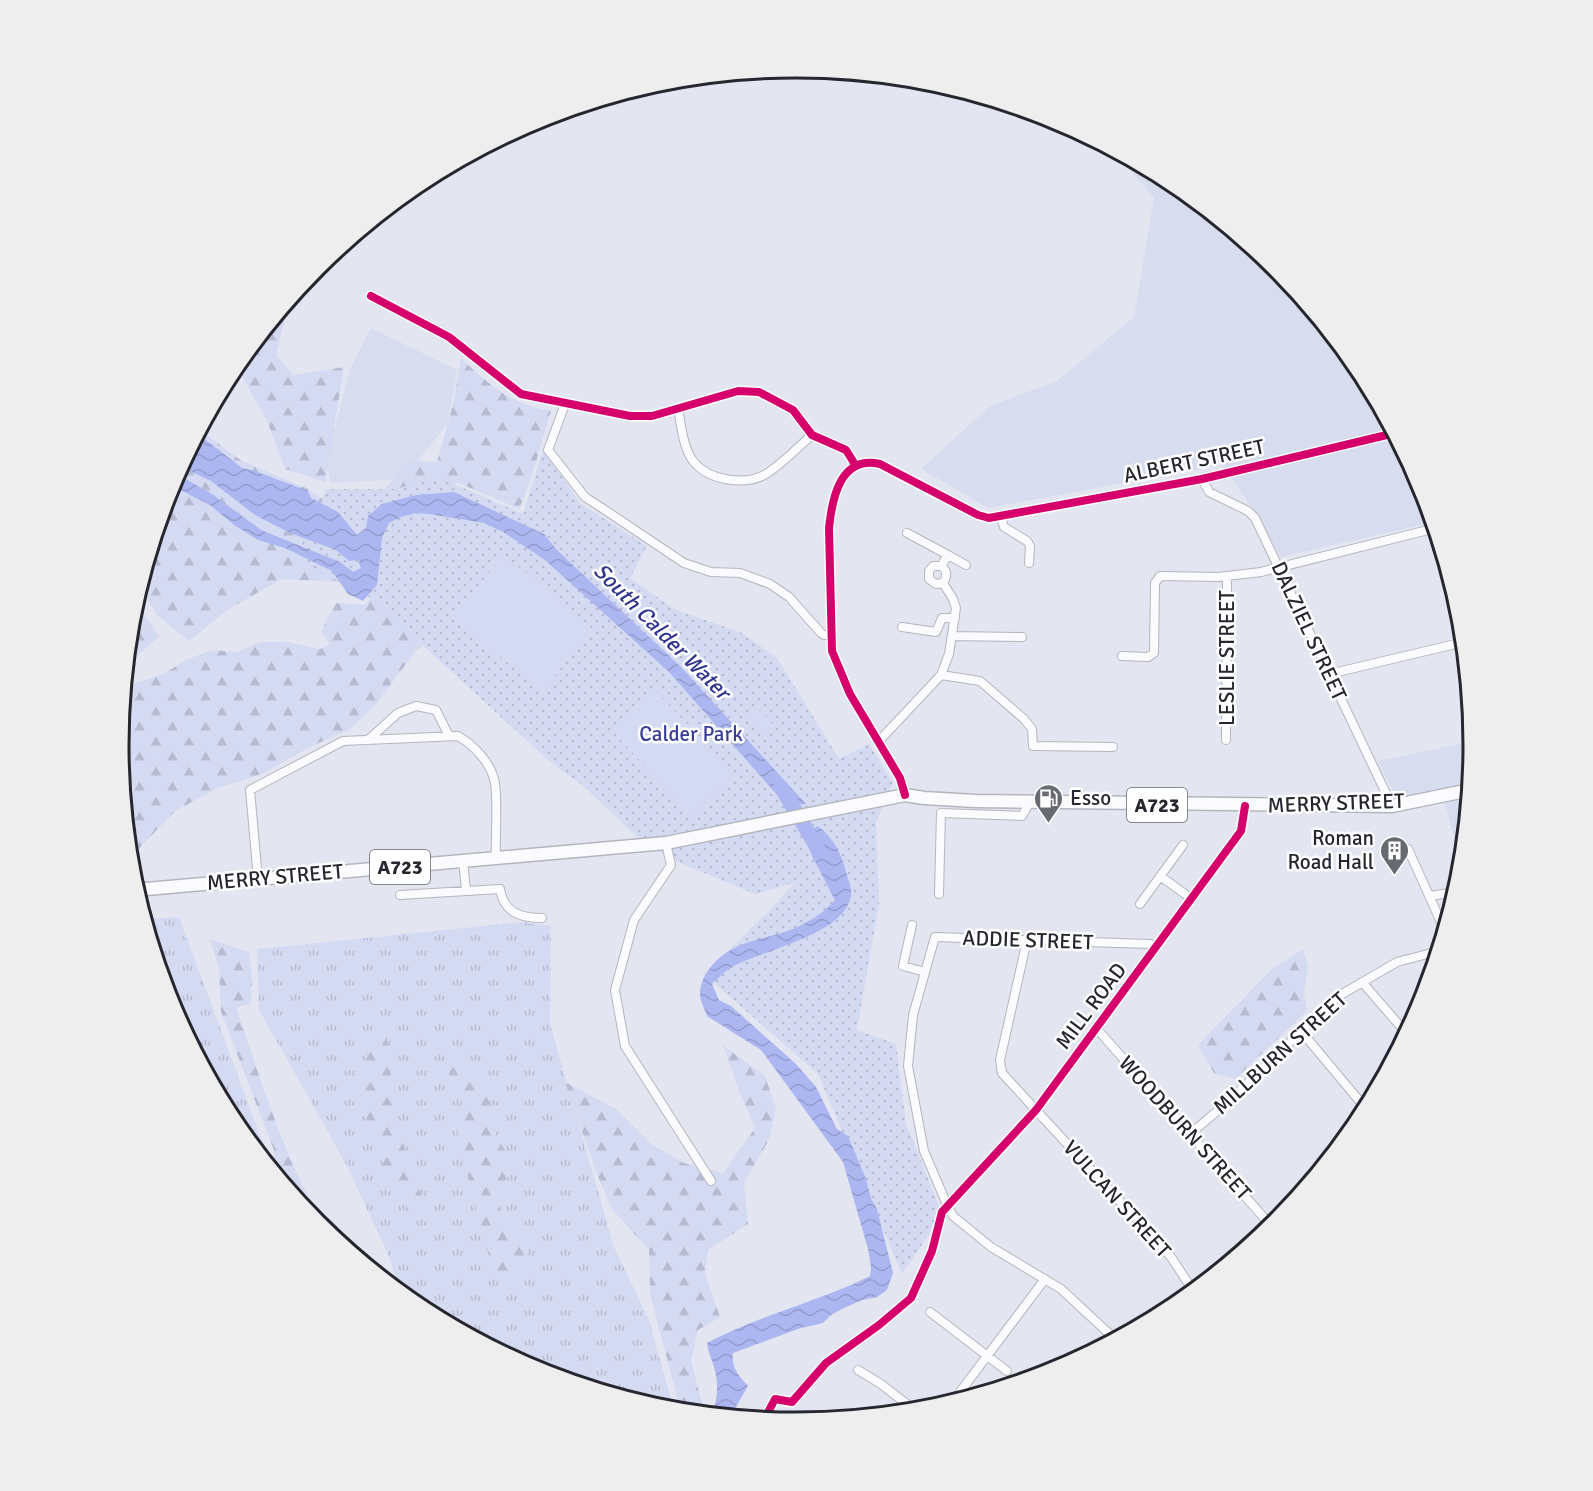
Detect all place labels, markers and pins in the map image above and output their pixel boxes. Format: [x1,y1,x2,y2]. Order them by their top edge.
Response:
fuel station icon: Esso [1033,782,1065,824]
place label: Esso [1070,785,1111,811]
place label: Roman Road Hall [1288,825,1374,875]
building icon: Roman Road Hall [1379,834,1411,876]

